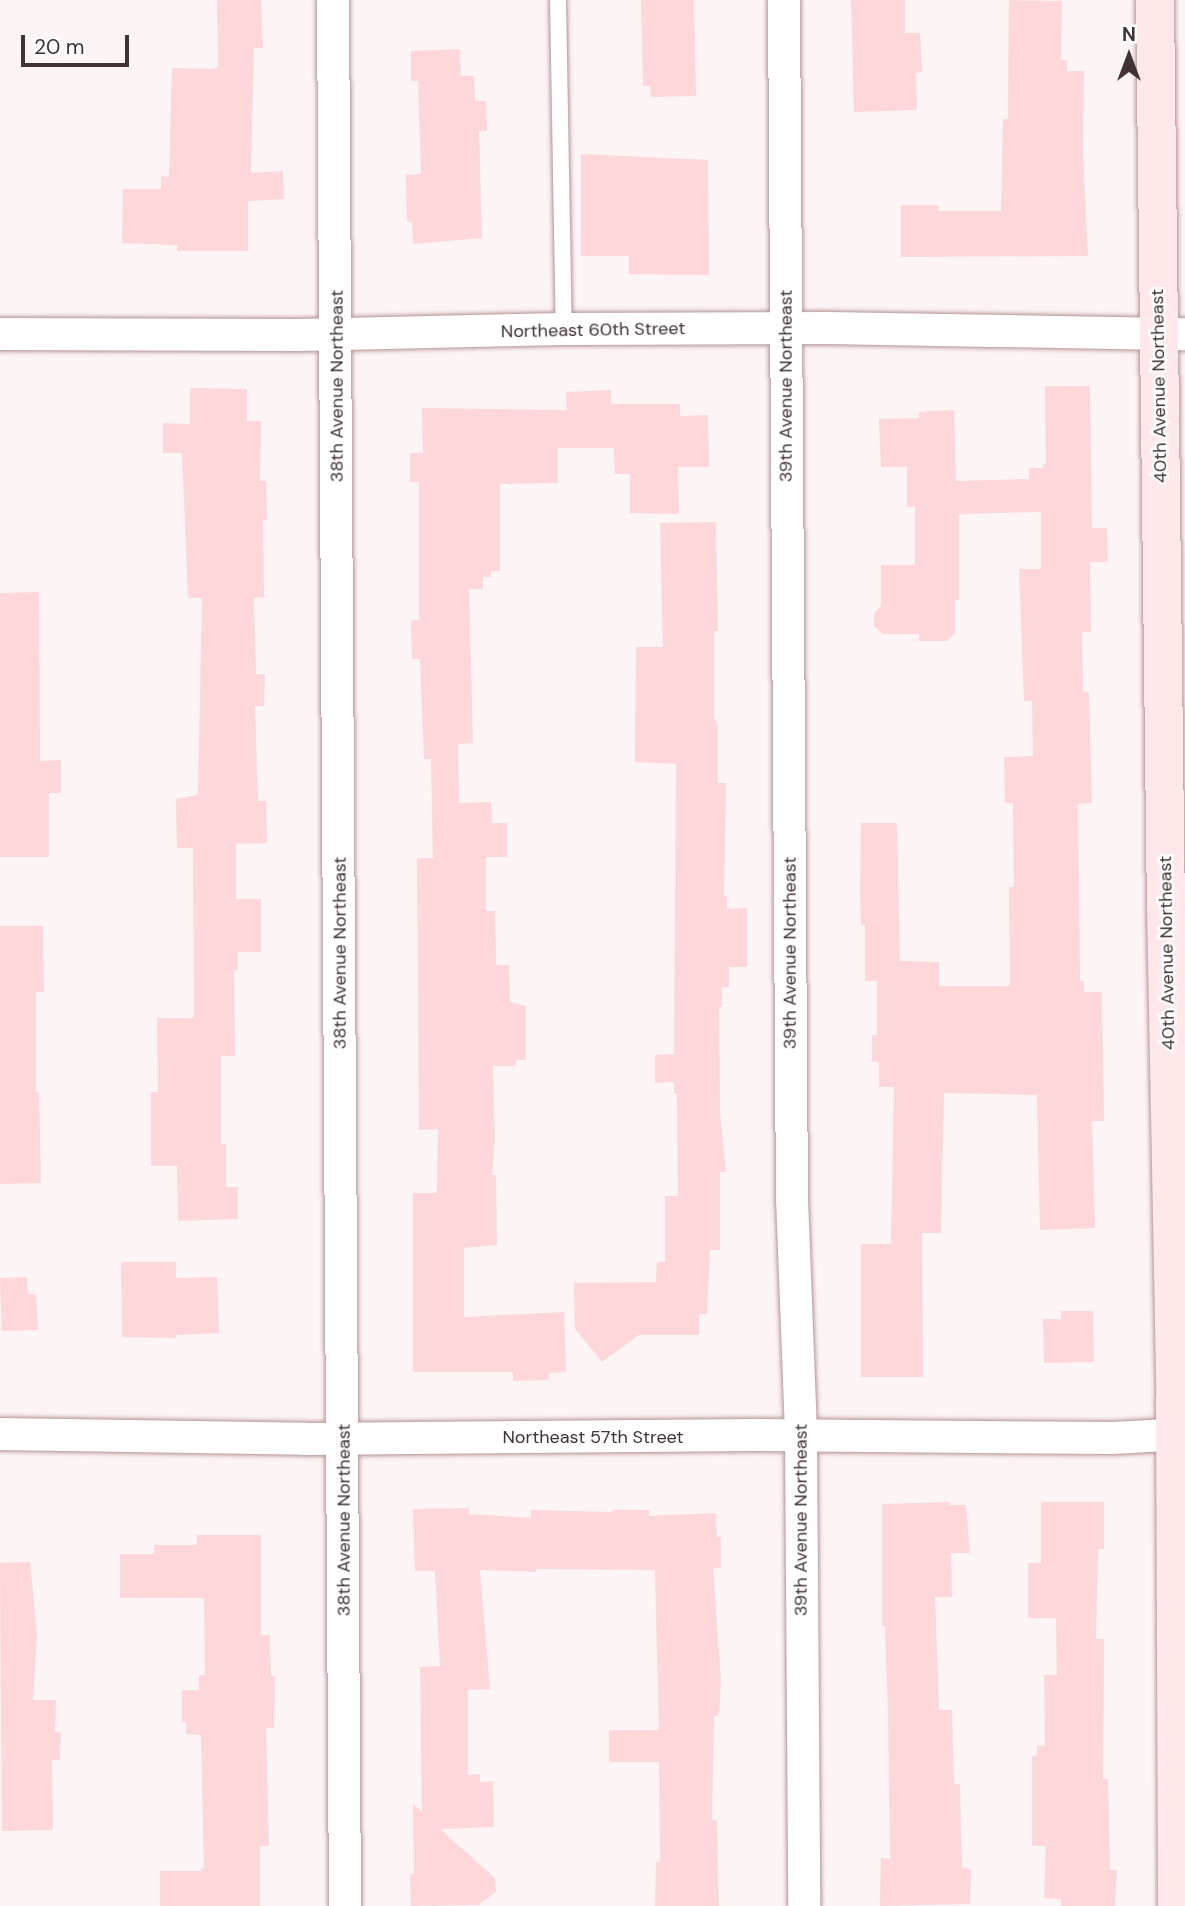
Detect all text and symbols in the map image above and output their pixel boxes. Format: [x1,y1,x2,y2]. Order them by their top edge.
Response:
scale bar [24,21,133,65]
north arrow [1094,21,1164,91]
text: N [1122,22,1136,47]
text: 20 m [34,33,85,61]
street label: 40th Avenue Northeast [1147,289,1171,483]
street label: 38th Avenue Northeast [326,290,348,482]
street label: 39th Avenue Northeast [775,290,797,482]
street label: Northeast 60th Street [501,318,685,342]
street label: 40th Avenue Northeast [1155,856,1179,1050]
street label: 38th Avenue Northeast [329,857,351,1049]
street label: 39th Avenue Northeast [779,857,801,1049]
street label: 38th Avenue Northeast [333,1424,355,1616]
street label: 39th Avenue Northeast [790,1424,812,1616]
street label: Northeast 57th Street [502,1426,684,1448]

